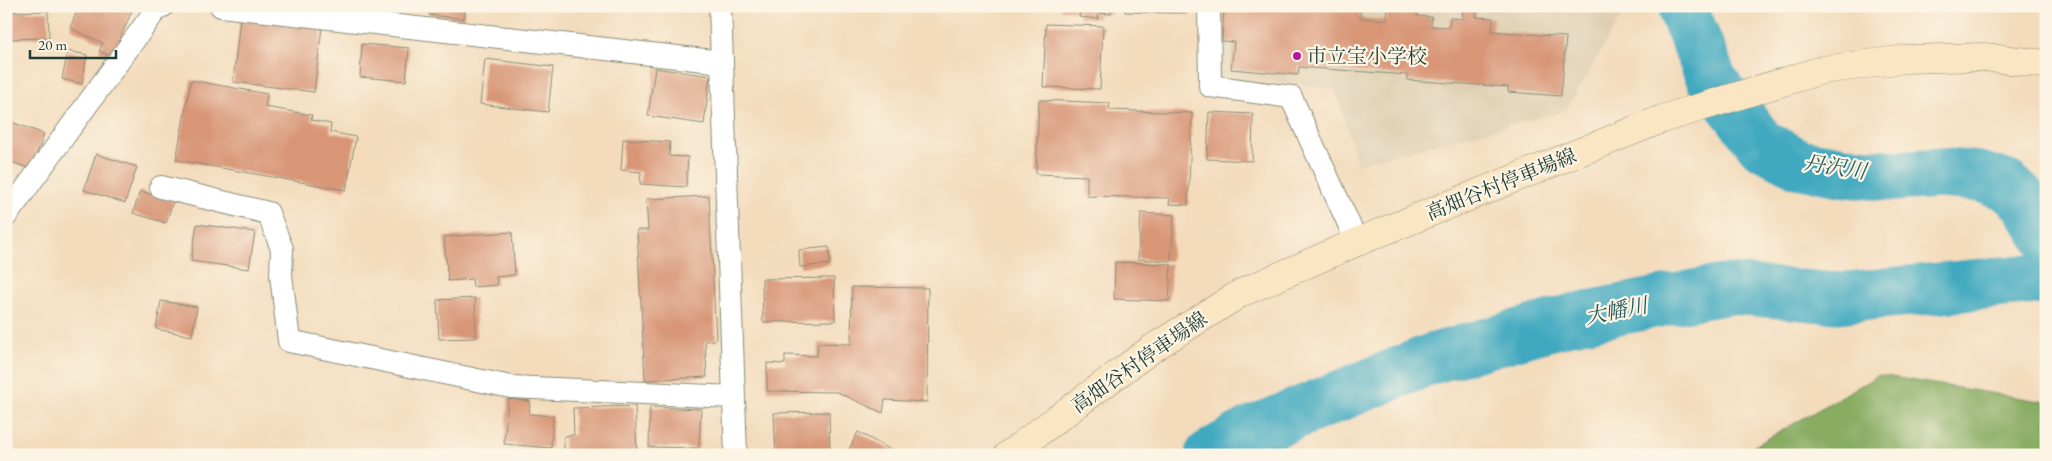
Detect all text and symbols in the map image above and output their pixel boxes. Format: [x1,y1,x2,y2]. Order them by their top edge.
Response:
scale bar [30,28,116,60]
text: 20 m [38,35,67,54]
place label: 市立宝小学校 [1307,43,1427,69]
marker: 市立宝小学校 [1291,50,1303,62]
street label: 高畑谷村停車場線 [1422,142,1580,226]
water label: 丹沢川 [1802,148,1870,185]
water label: 大幡川 [1582,291,1651,330]
street label: 高畑谷村停車場線 [1066,305,1212,419]

